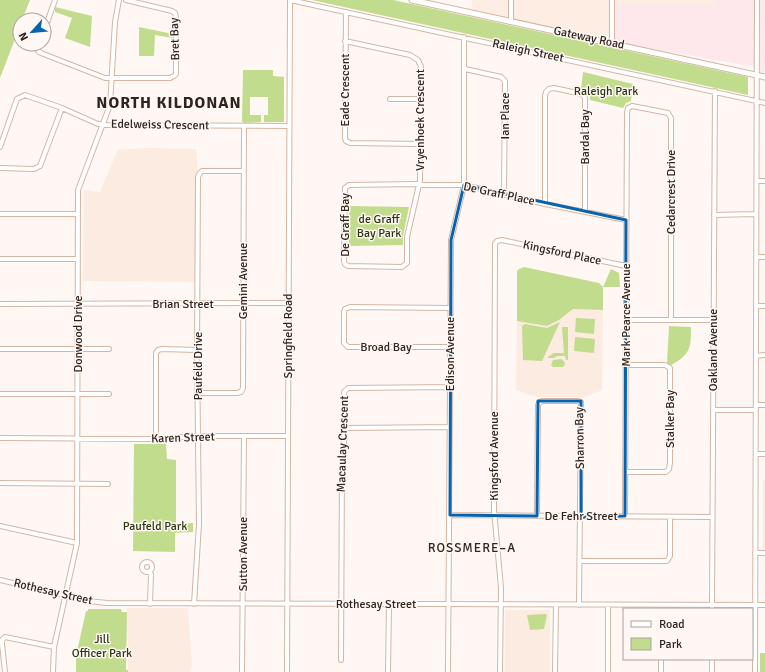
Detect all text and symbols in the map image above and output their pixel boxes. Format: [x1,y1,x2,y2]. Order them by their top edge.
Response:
north arrow [12,12,52,52]
street label: Bret Bay [167,17,183,61]
street label: Gateway Road [552,23,626,53]
text: N [16,30,31,43]
street label: Raleigh Street [491,36,565,66]
street label: Eade Crescent [338,54,353,126]
street label: Vryenhoek Crescent [413,69,428,171]
park label: Raleigh Park [574,84,638,99]
district label: NORTH KILDONAN [96,93,242,113]
street label: Ian Place [498,93,513,139]
street label: Bardal Bay [578,109,593,165]
street label: Edelweiss Crescent [111,117,209,133]
street label: Cedarcrest Drive [664,150,679,234]
street label: De Graff Place [462,179,536,209]
street label: De Graff Bay [338,193,353,257]
park label: de Graff Bay Park [357,212,401,241]
street label: Kingsford Place [521,237,603,269]
street label: Gemini Avenue [236,243,251,319]
street label: Mark Pearce Avenue [619,263,634,367]
street label: Springfield Road [281,294,296,378]
street label: Donwood Drive [71,295,86,373]
street label: Brian Street [152,297,214,312]
street label: Oakland Avenue [706,309,721,391]
street label: Edison Avenue [443,317,458,391]
street label: Paufeld Drive [191,332,206,400]
street label: Broad Bay [360,340,412,355]
street label: Stalker Bay [663,390,678,448]
street label: Macaulay Crescent [334,395,352,493]
street label: Sharron Bay [572,406,588,469]
street label: Kingsford Avenue [487,411,502,501]
street label: Karen Street [151,429,215,447]
street label: De Fehr Street [544,509,618,524]
street label: Sutton Avenue [236,517,251,591]
park label: Paufeld Park [123,519,187,534]
district label: ROSSMERE–A [428,540,516,556]
street label: Rothesay Street [12,576,94,608]
street label: Rothesay Street [336,597,416,612]
legend [623,608,753,660]
text: Road [659,617,685,632]
park label: Jill Officer Park [72,632,132,661]
text: Park [659,637,682,652]

